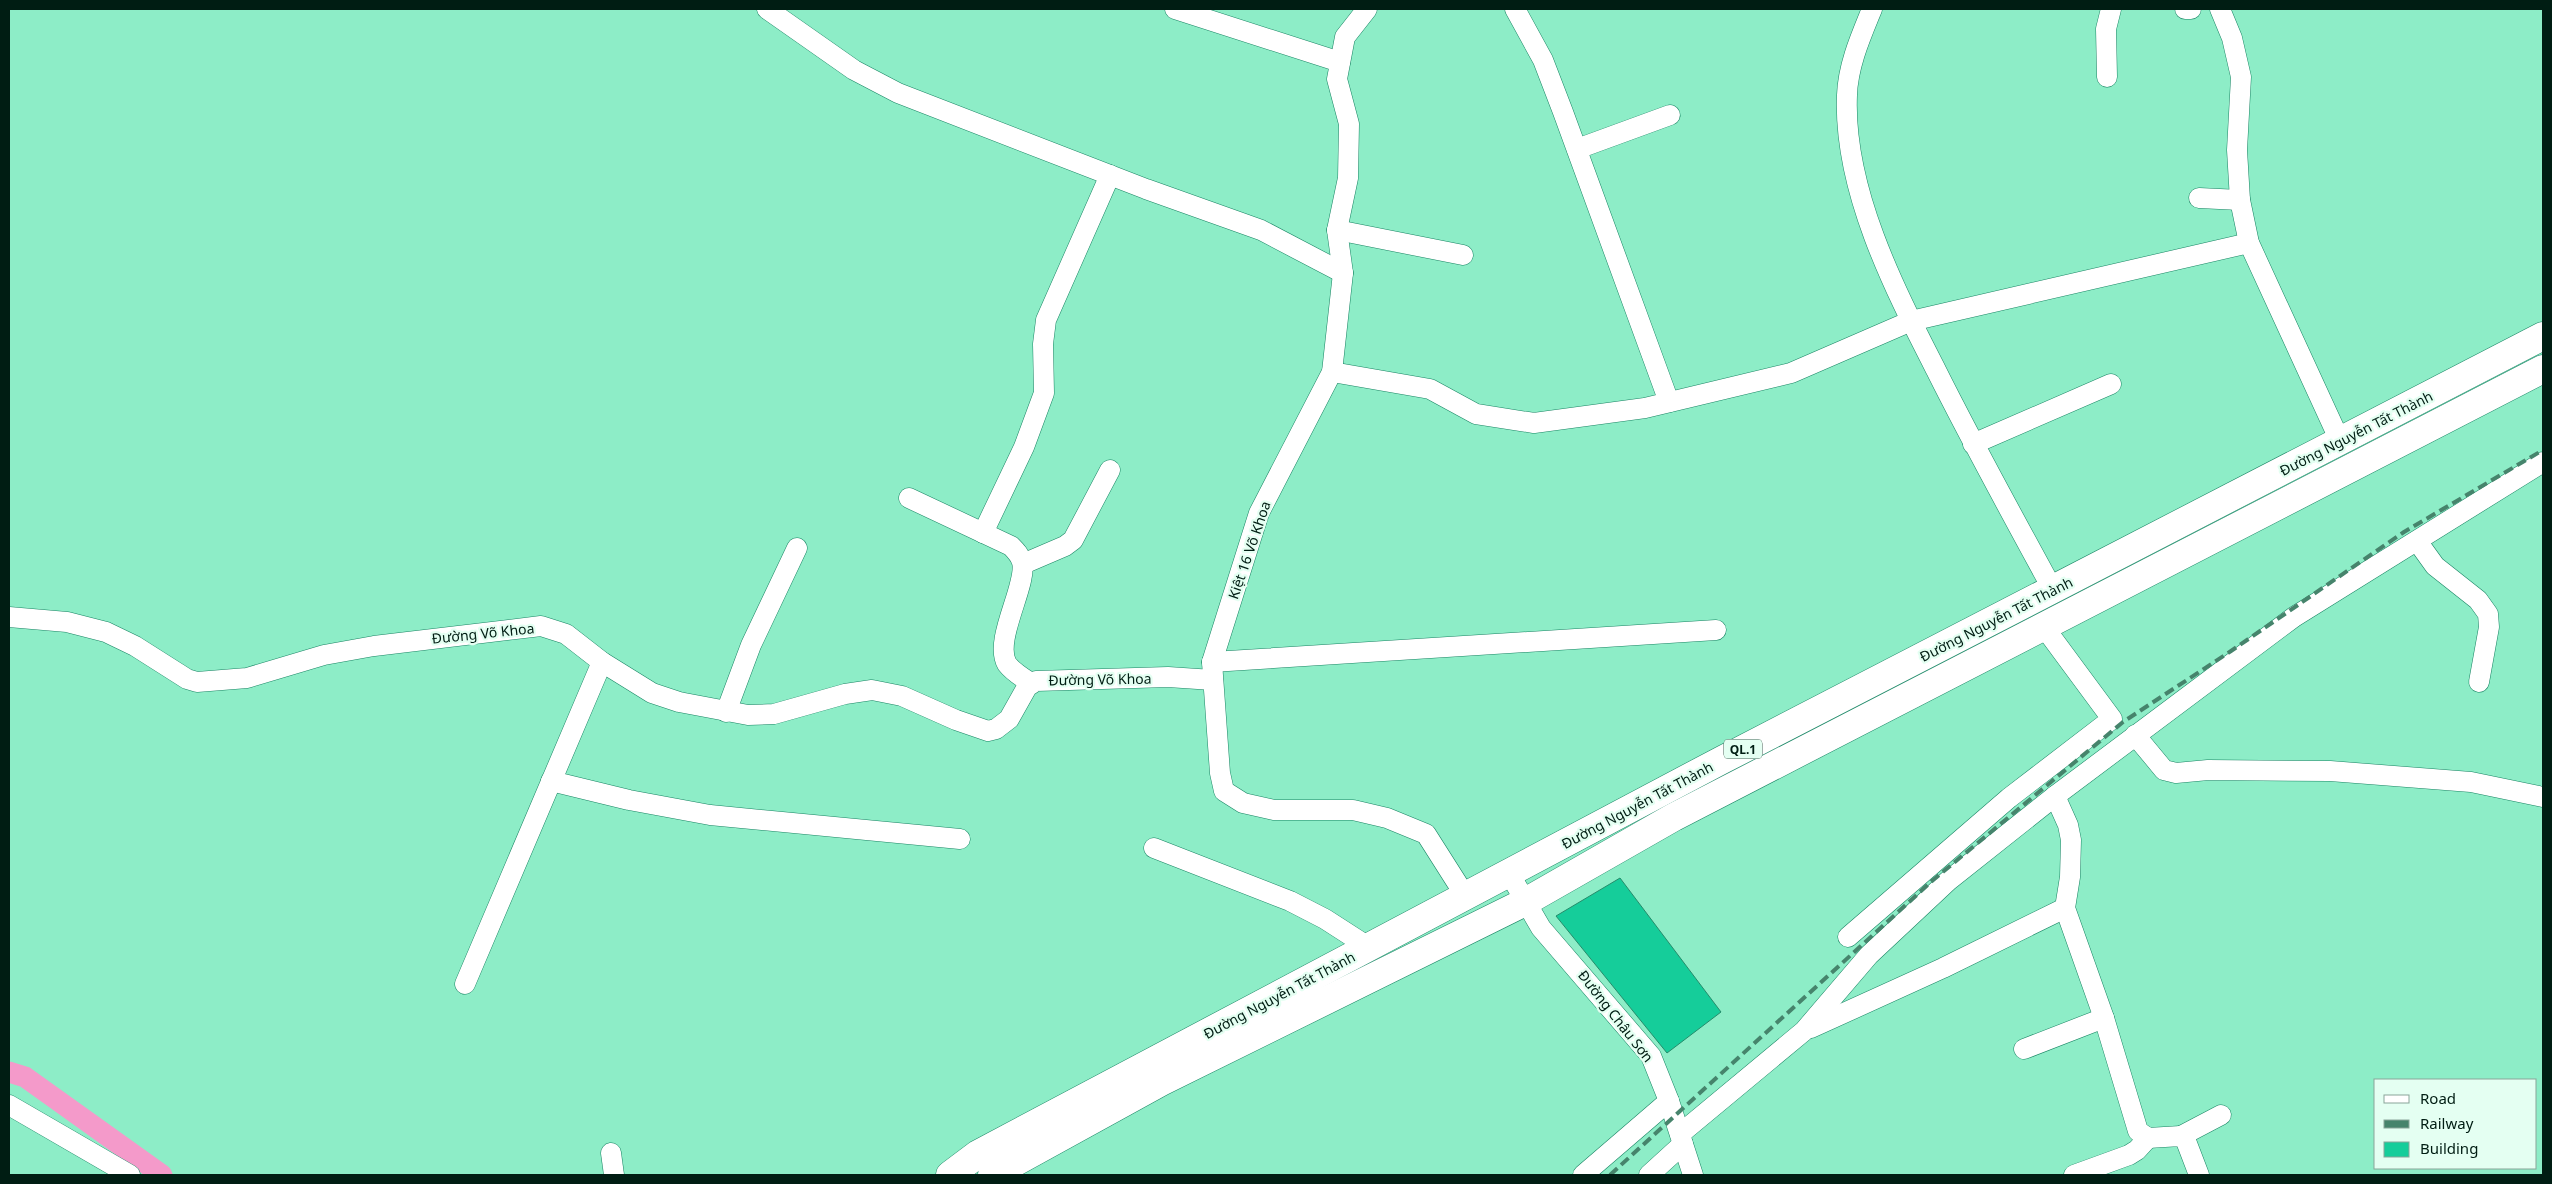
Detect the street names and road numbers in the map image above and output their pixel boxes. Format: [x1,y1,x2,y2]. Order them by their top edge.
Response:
street label: Đường Nguyễn Tất Thành [2276,386,2436,480]
street label: Kiệt 16 Võ Khoa [1223,498,1275,602]
street label: Đường Nguyễn Tất Thành [1916,572,2076,666]
street label: Đường Võ Khoa [431,618,535,648]
street label: Đường Võ Khoa [1048,669,1152,689]
road number: QL.1 [1724,740,1762,759]
street label: Đường Nguyễn Tất Thành [1558,757,1716,853]
street label: Đường Nguyễn Tất Thành [1200,947,1358,1043]
street label: Đường Châu Sơn [1574,966,1658,1066]

